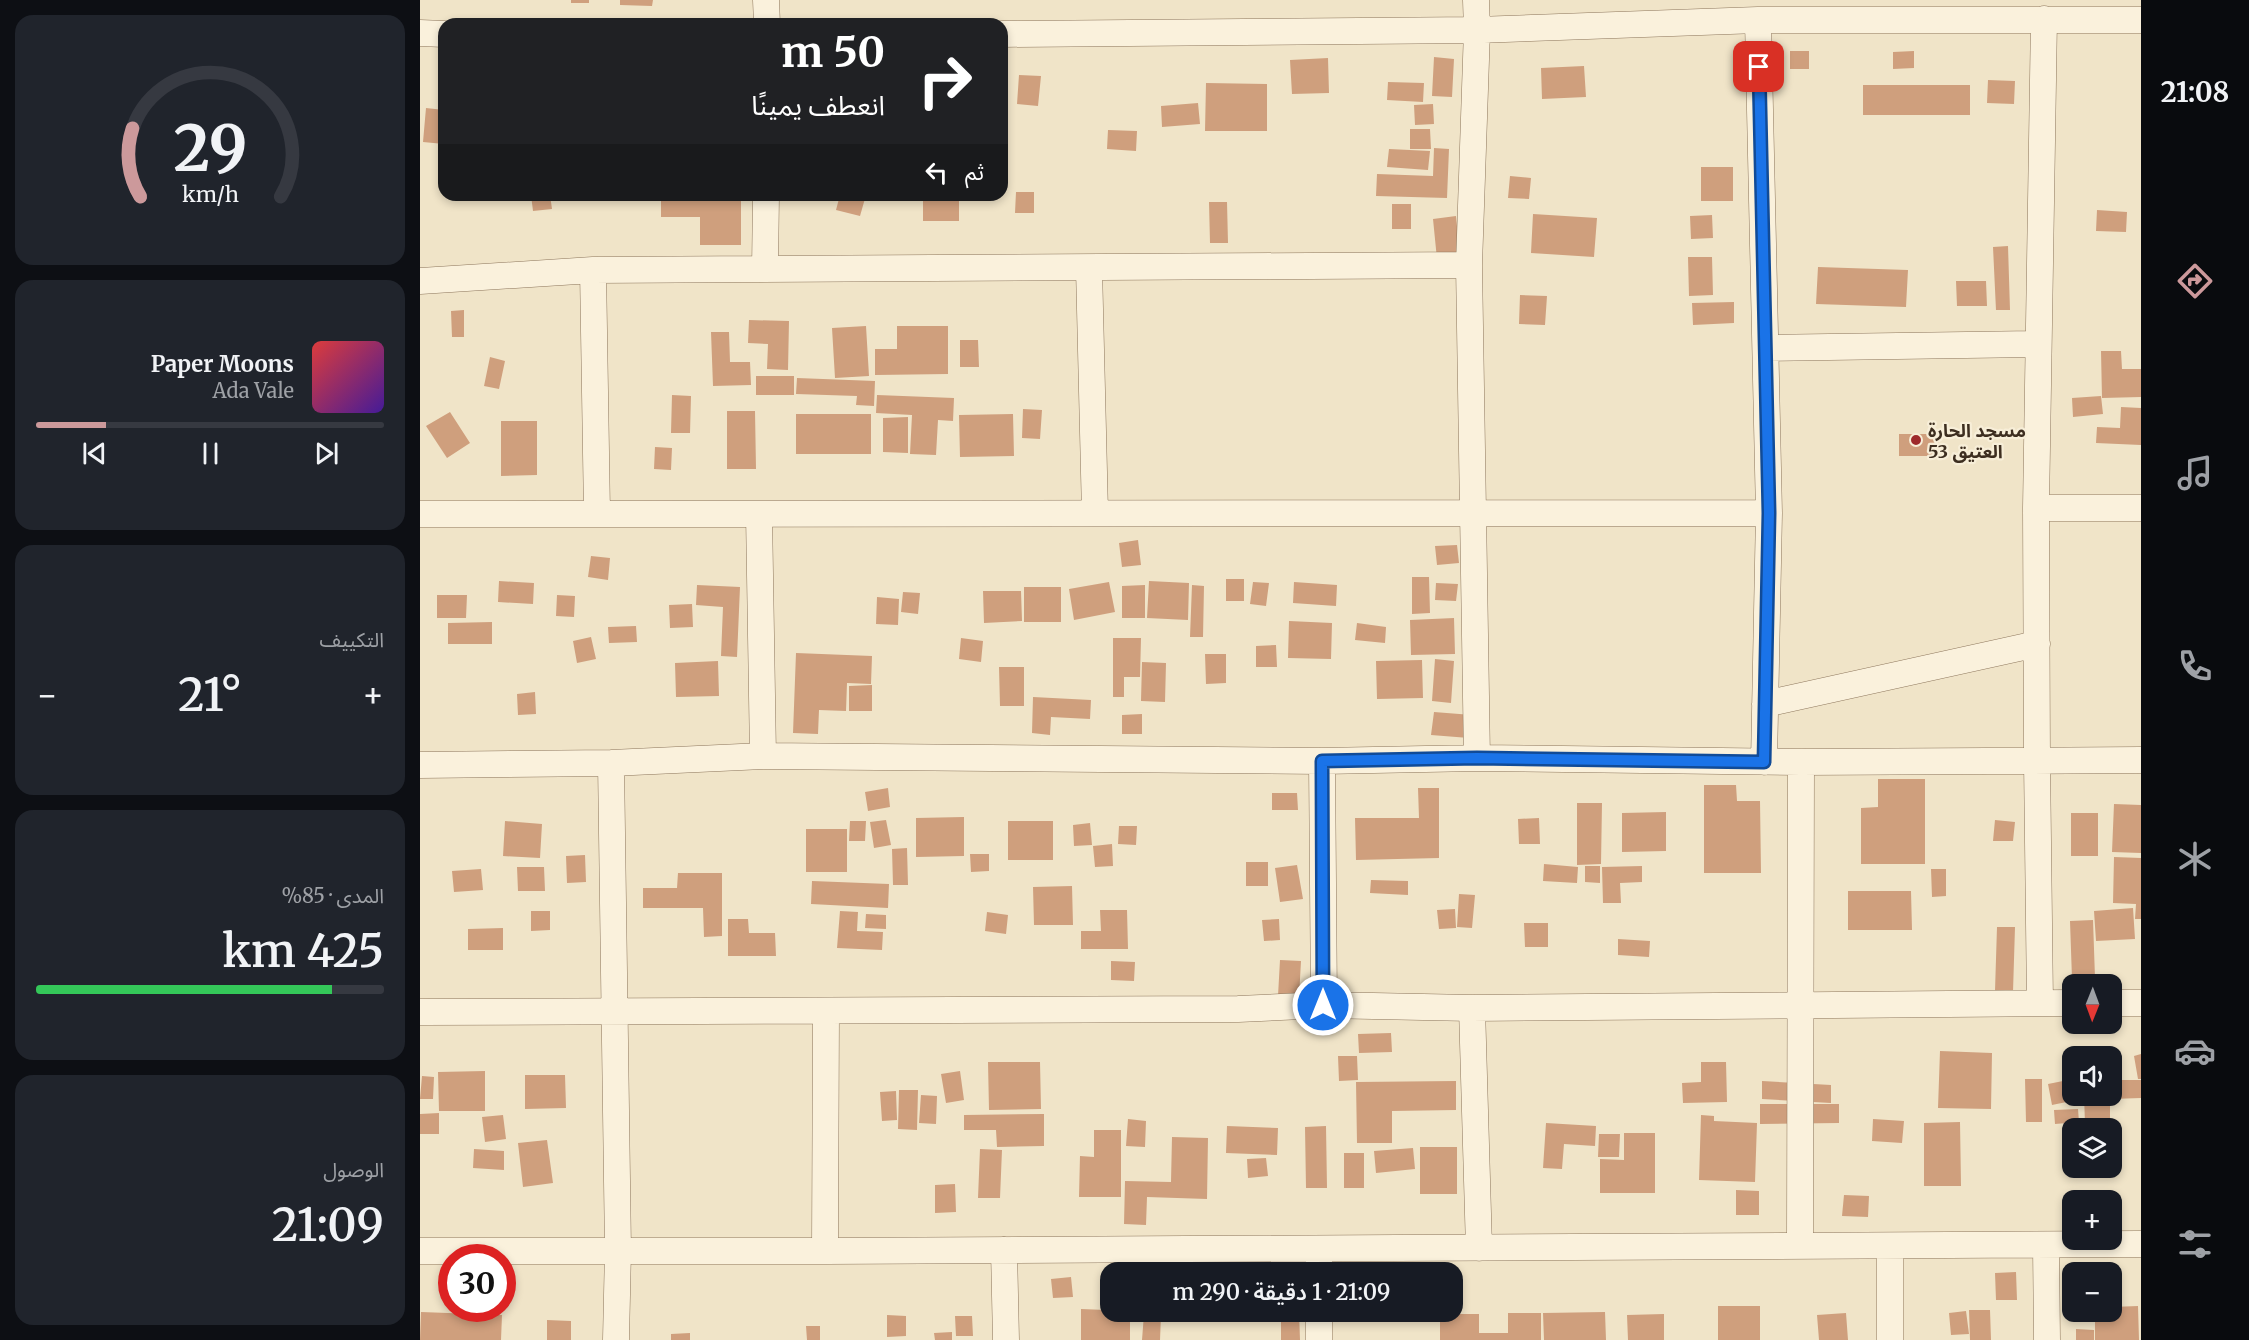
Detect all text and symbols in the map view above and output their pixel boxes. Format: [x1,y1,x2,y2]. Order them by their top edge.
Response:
text: 50 m [781,26,885,78]
pin [1733,41,1784,92]
icon: right [906,42,984,120]
icon: arrive [1742,50,1775,83]
text: 21:08 [2161,75,2229,109]
text: انعطف يمينًا [751,88,885,122]
text: 29 [173,110,247,188]
icon: left [920,156,953,189]
text: ثم [965,158,984,186]
text: km/h [182,181,238,208]
icon: directions [2174,260,2216,302]
text: Paper Moons [151,350,294,378]
text: Ada Vale [213,378,294,403]
place label: مسجد الحارة 53 العتيق [1928,419,2026,463]
marker: مسجد الحارة 53 العتيق [1909,433,1923,447]
icon: previous [78,437,111,470]
icon: pause [194,437,227,470]
icon: next [310,437,343,470]
icon: music [2174,452,2216,494]
text: التكييف [320,627,384,652]
icon: phone [2174,645,2216,687]
text: 21° [178,667,242,723]
text: − [36,675,58,716]
text: + [362,675,384,716]
icon: climate [2174,838,2216,880]
text: المدى · 85% [281,883,384,908]
text: 425 km [222,923,384,979]
position arrow [1291,973,1355,1037]
north arrow [2062,974,2122,1034]
map controls [2062,974,2122,1322]
icon: car [2174,1030,2216,1072]
button: sound [2062,1046,2122,1106]
button: layers [2062,1118,2122,1178]
text: الوصول [323,1157,384,1182]
button: + [2062,1190,2122,1250]
text: 21:09 [272,1197,384,1253]
icon: filters [2174,1223,2216,1265]
speed limit sign: 30 [438,1244,516,1322]
button: − [2062,1262,2122,1322]
text: 21:09 · 1 دقيقة · 290 m [1173,1278,1390,1306]

